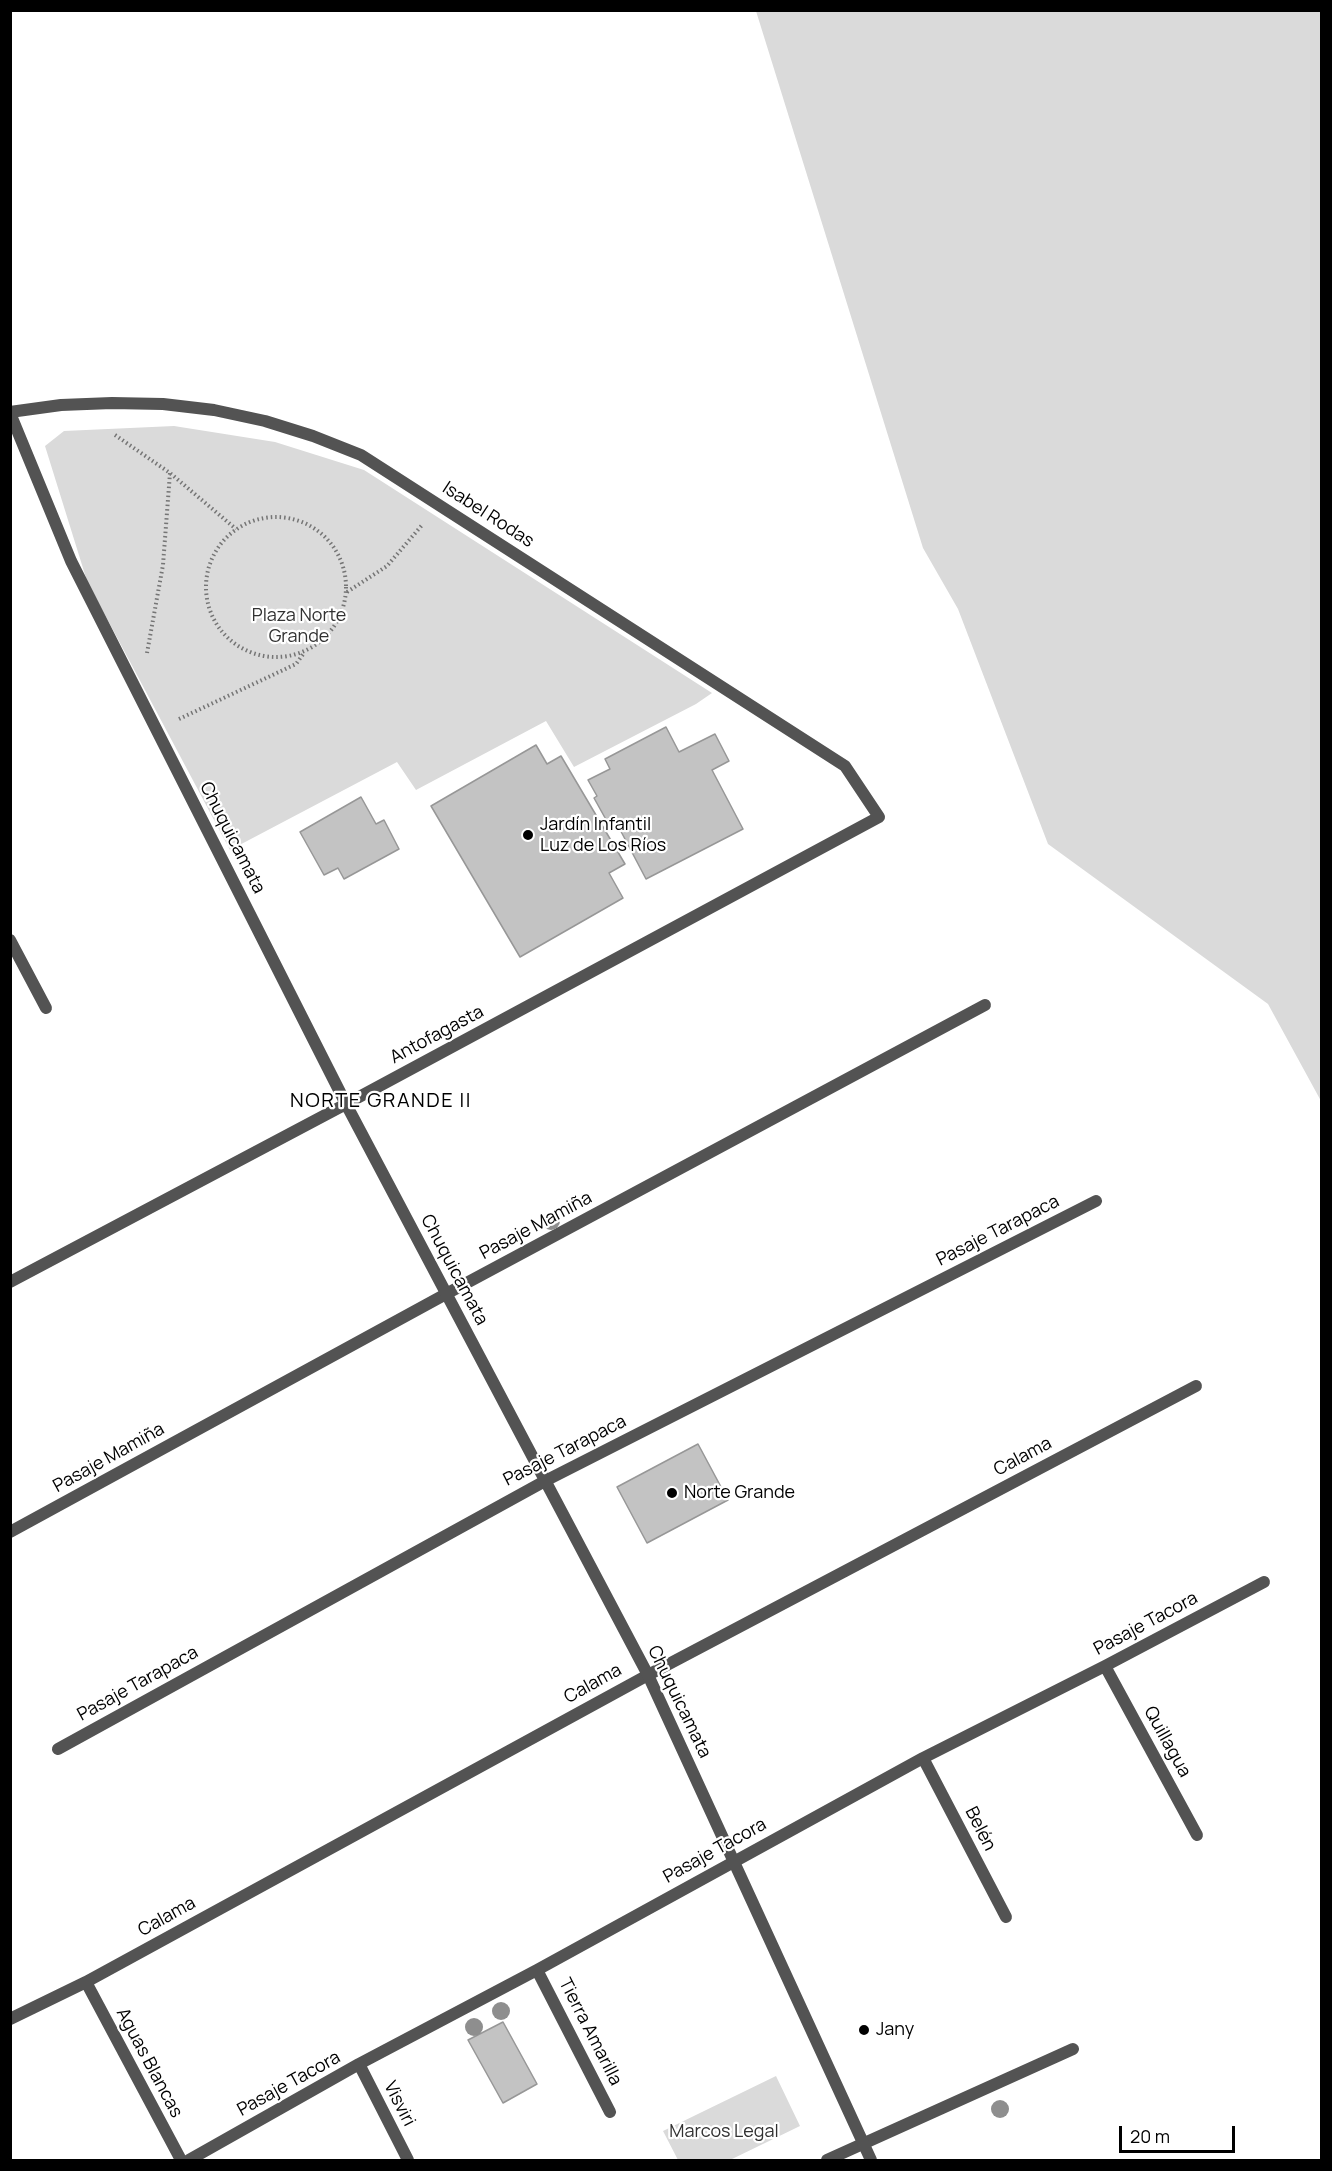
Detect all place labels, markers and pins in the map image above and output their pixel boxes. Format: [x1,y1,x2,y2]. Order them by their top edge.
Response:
place label: Jardín Infantil Luz de Los Ríos [540,814,666,856]
marker: Jardín Infantil Luz de Los Ríos [521,828,535,842]
place label: Norte Grande [684,1482,795,1504]
marker: Norte Grande [665,1486,679,1500]
place label: Jany [876,2019,914,2041]
marker: Jany [857,2023,871,2037]

